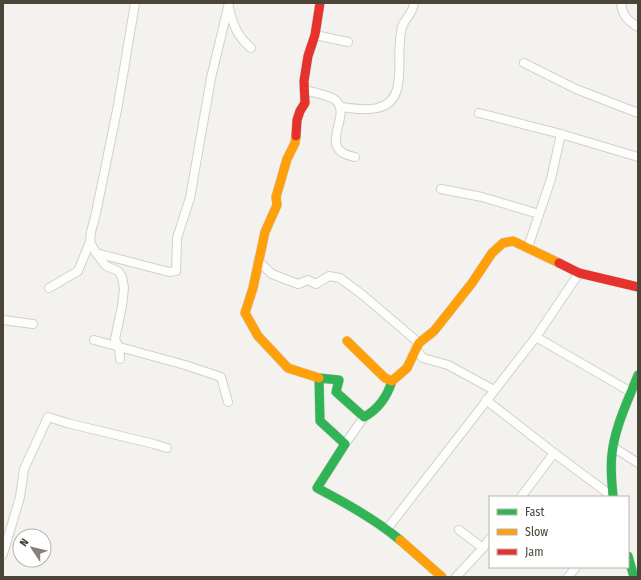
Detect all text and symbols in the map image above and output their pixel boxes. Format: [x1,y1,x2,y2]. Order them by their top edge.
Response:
legend [489,496,629,568]
text: Fast [525,505,544,519]
text: Slow [525,525,548,539]
north arrow [12,528,52,568]
text: N [17,536,31,549]
text: Jam [525,545,543,559]

